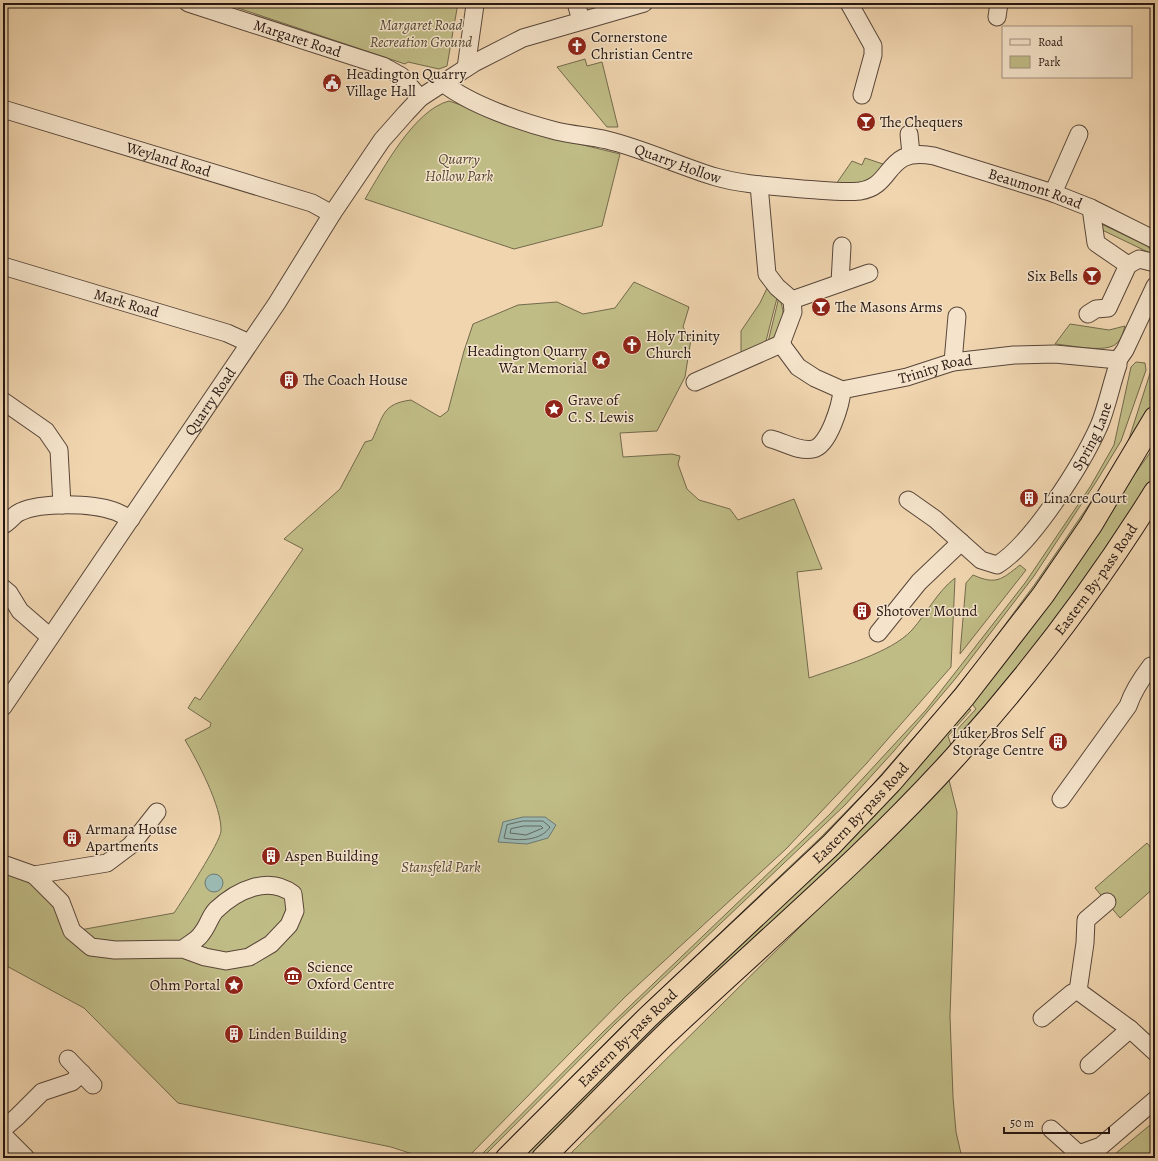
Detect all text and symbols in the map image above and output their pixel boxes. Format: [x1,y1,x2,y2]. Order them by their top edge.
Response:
street label: Margaret Road [251,15,345,62]
park label: Margaret Road Recreation Ground [370,15,472,52]
legend [1002,26,1132,78]
place label: Cornerstone Christian Centre [591,27,693,64]
text: Road [1038,34,1064,50]
church icon: Cornerstone Christian Centre [566,35,588,57]
text: Park [1038,54,1061,70]
place label: Headington Quarry Village Hall [345,64,467,101]
public building icon: Headington Quarry Village Hall [321,72,343,94]
bar icon: The Chequers [855,111,877,133]
place label: The Chequers [880,112,963,132]
street label: Weyland Road [123,137,214,182]
street label: Quarry Hollow [632,139,724,188]
park label: Quarry Hollow Park [425,149,493,186]
street label: Beaumont Road [986,163,1086,214]
bar icon: Six Bells [1081,265,1103,287]
place label: Six Bells [1027,266,1078,286]
street label: Mark Road [92,284,162,322]
bar icon: The Masons Arms [810,296,832,318]
place label: The Masons Arms [835,297,943,317]
place label: Holy Trinity Church [646,326,720,363]
church icon: Holy Trinity Church [621,334,643,356]
place label: Headington Quarry War Memorial [467,341,587,378]
place icon: Headington Quarry War Memorial [590,349,612,371]
street label: Trinity Road [896,350,974,389]
street label: Quarry Road [180,363,241,440]
building icon: The Coach House [278,369,300,391]
place label: The Coach House [303,370,408,390]
place label: Grave of C. S. Lewis [568,390,634,427]
place icon: Grave of C. S. Lewis [543,398,565,420]
street label: Spring Lane [1067,400,1117,475]
building icon: Linacre Court [1018,487,1040,509]
place label: Linacre Court [1043,488,1127,508]
street label: Eastern By-pass Road [1050,519,1143,639]
building icon: Shotover Mound [851,600,873,622]
place label: Shotover Mound [876,601,979,621]
place label: Luker Bros Self Storage Centre [952,723,1046,760]
building icon: Luker Bros Self Storage Centre [1047,731,1069,753]
street label: Eastern By-pass Road [808,758,914,868]
place label: Armana House Apartments [85,819,177,856]
building icon: Armana House Apartments [61,827,83,849]
building icon: Aspen Building [260,845,282,867]
place label: Aspen Building [284,846,379,866]
park label: Stansfeld Park [401,857,481,877]
place label: Science Oxford Centre [307,957,395,994]
museum icon: Science Oxford Centre [282,965,304,987]
place icon: Ohm Portal [223,974,245,996]
place label: Ohm Portal [150,975,220,995]
street label: Eastern By-pass Road [573,984,682,1092]
building icon: Linden Building [223,1023,245,1045]
place label: Linden Building [248,1024,347,1044]
scale bar [1004,1109,1109,1135]
text: 50 m [1010,1115,1034,1131]

